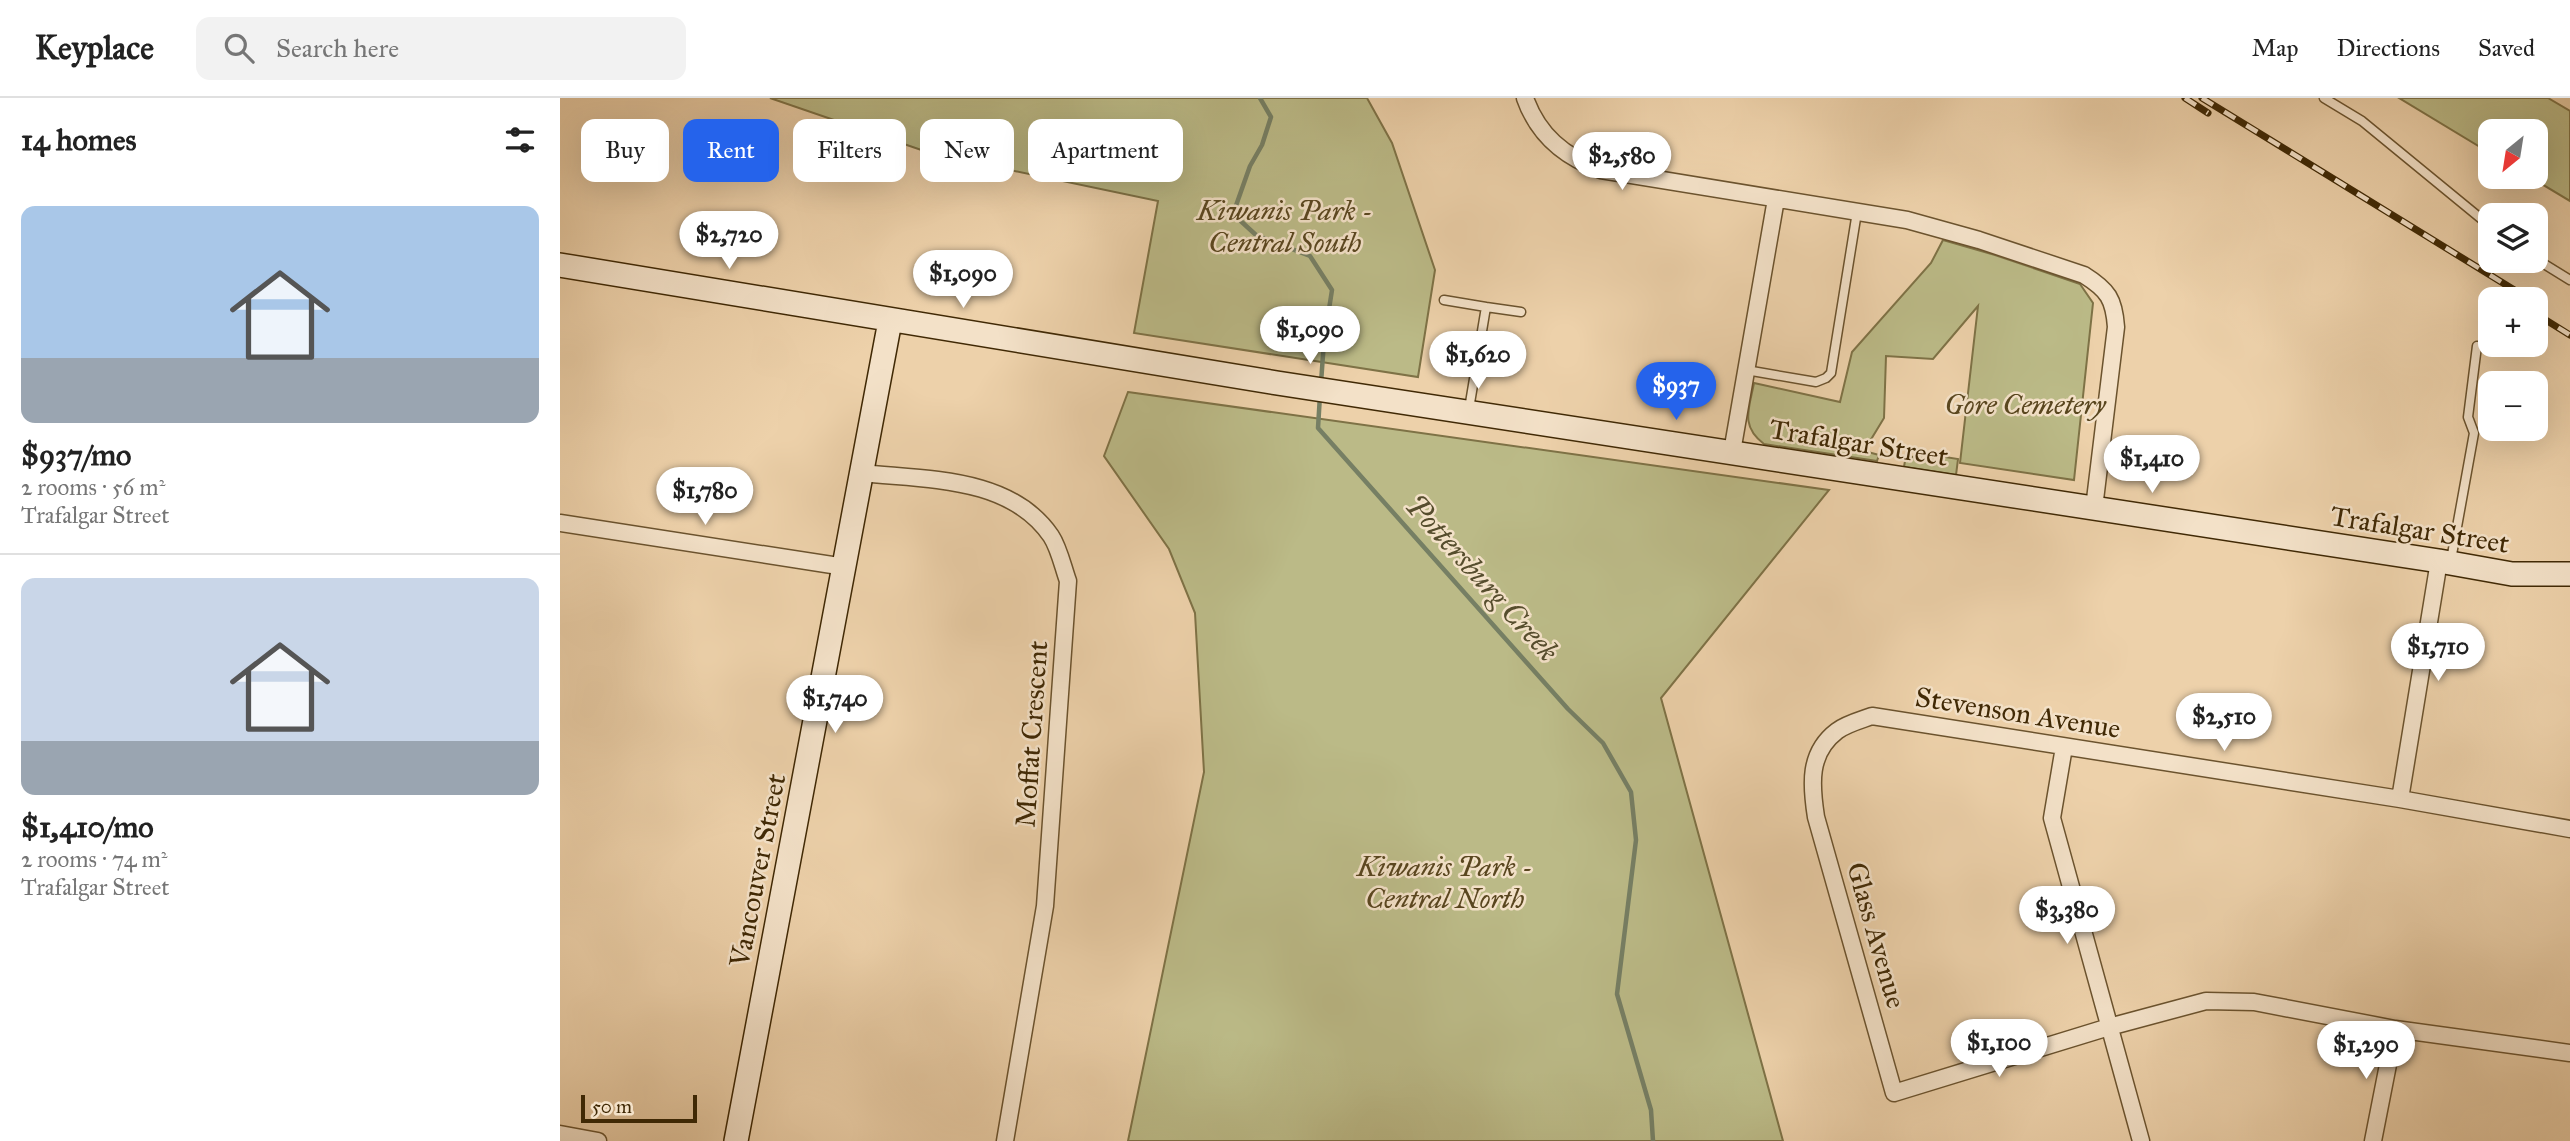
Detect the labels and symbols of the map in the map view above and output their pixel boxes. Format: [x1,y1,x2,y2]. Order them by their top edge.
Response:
north arrow [2478,119,2548,189]
pin: $2,580 [1565,132,1679,192]
park label: Kiwanis Park - Central South [1195,193,1373,260]
pin: $2,720 [672,212,786,271]
pin: $1,090 [906,250,1020,310]
pin: $1,090 [1253,306,1367,366]
pin: $1,620 [1421,331,1535,391]
pin: $937 [1635,362,1717,422]
park label: Gore Cemetery [1944,387,2107,422]
street label: Trafalgar Street [1767,411,1951,474]
pin: $1,410 [2095,436,2209,495]
pin: $1,780 [648,468,762,527]
water label: Pottersburg Creek [1398,487,1566,669]
street label: Trafalgar Street [2328,498,2512,561]
pin: $1,710 [2381,624,2495,683]
street label: Moffat Crescent [1008,639,1055,829]
pin: $1,740 [778,676,892,735]
street label: Stevenson Avenue [1913,679,2123,746]
pin: $2,510 [2167,694,2281,753]
street label: Vancouver Street [721,770,793,971]
park label: Kiwanis Park - Central North [1355,849,1533,916]
street label: Glass Avenue [1839,858,1914,1012]
pin: $3,380 [2010,886,2124,946]
pin: $1,100 [1942,1020,2056,1079]
pin: $1,290 [2309,1021,2423,1081]
scale bar [581,1092,696,1124]

